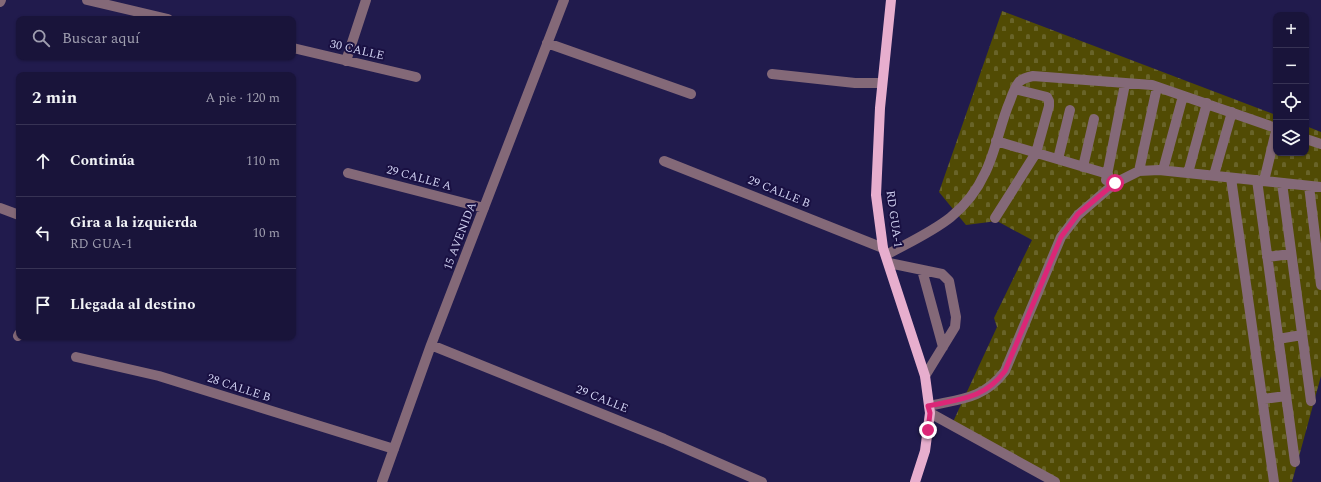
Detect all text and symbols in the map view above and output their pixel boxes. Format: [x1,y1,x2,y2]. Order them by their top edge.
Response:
map controls [1273,12,1309,156]
button: + [1273,12,1309,48]
search box [16,16,296,60]
icon: search [30,27,52,49]
text: Buscar aquí [62,27,140,50]
street label: 30 CALLE [328,35,386,65]
button: − [1273,48,1309,84]
button: locate [1273,84,1309,120]
text: 2 min [32,85,77,111]
text: A pie · 120 m [206,88,280,108]
button: layers [1273,120,1309,156]
text: Continúa [70,149,135,172]
icon: ahead [32,150,54,172]
text: 110 m [246,151,280,171]
street label: 29 CALLE A [384,160,454,196]
street label: 29 CALLE B [745,171,813,213]
route start [1106,174,1124,192]
street label: RD GUA-1 [881,189,907,249]
street label: 15 AVENIDA [438,199,482,273]
text: Gira a la izquierda [70,211,197,234]
icon: left [32,222,54,244]
text: 10 m [253,223,280,243]
text: RD GUA-1 [70,234,133,254]
text: Llegada al destino [70,293,195,316]
icon: arrive [32,294,54,316]
street label: 28 CALLE B [205,369,273,407]
street label: 29 CALLE [573,380,631,418]
route end [919,421,937,439]

